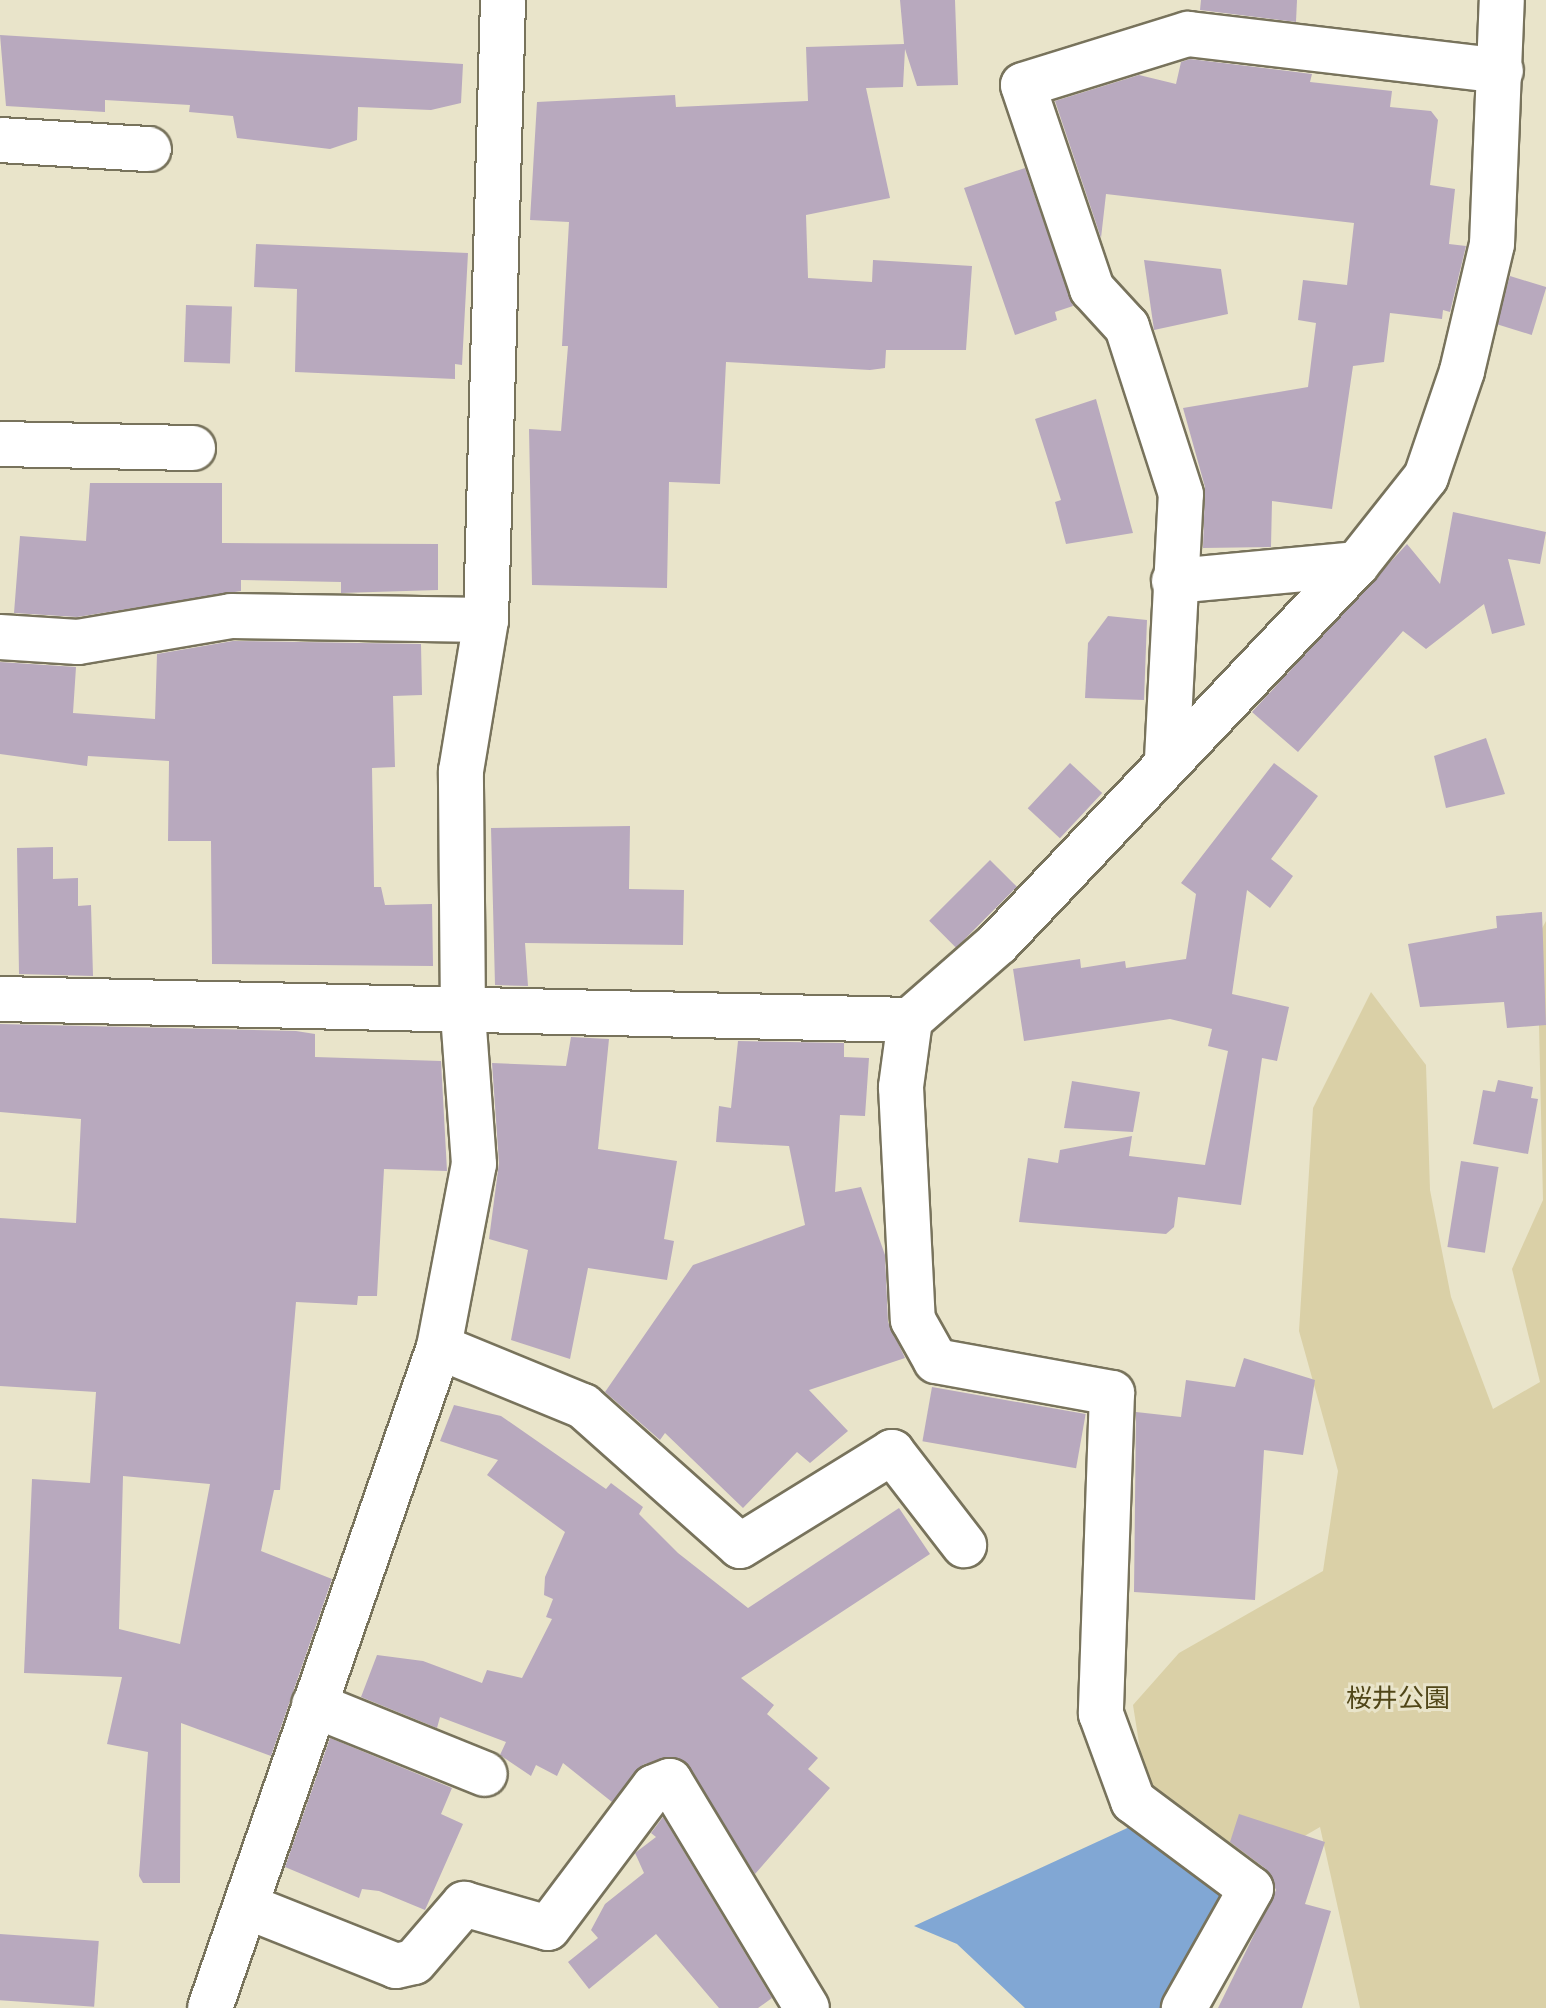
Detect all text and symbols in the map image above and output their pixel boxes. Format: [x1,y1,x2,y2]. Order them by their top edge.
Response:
park label: 桜井公園 [1346,1683,1450,1715]

